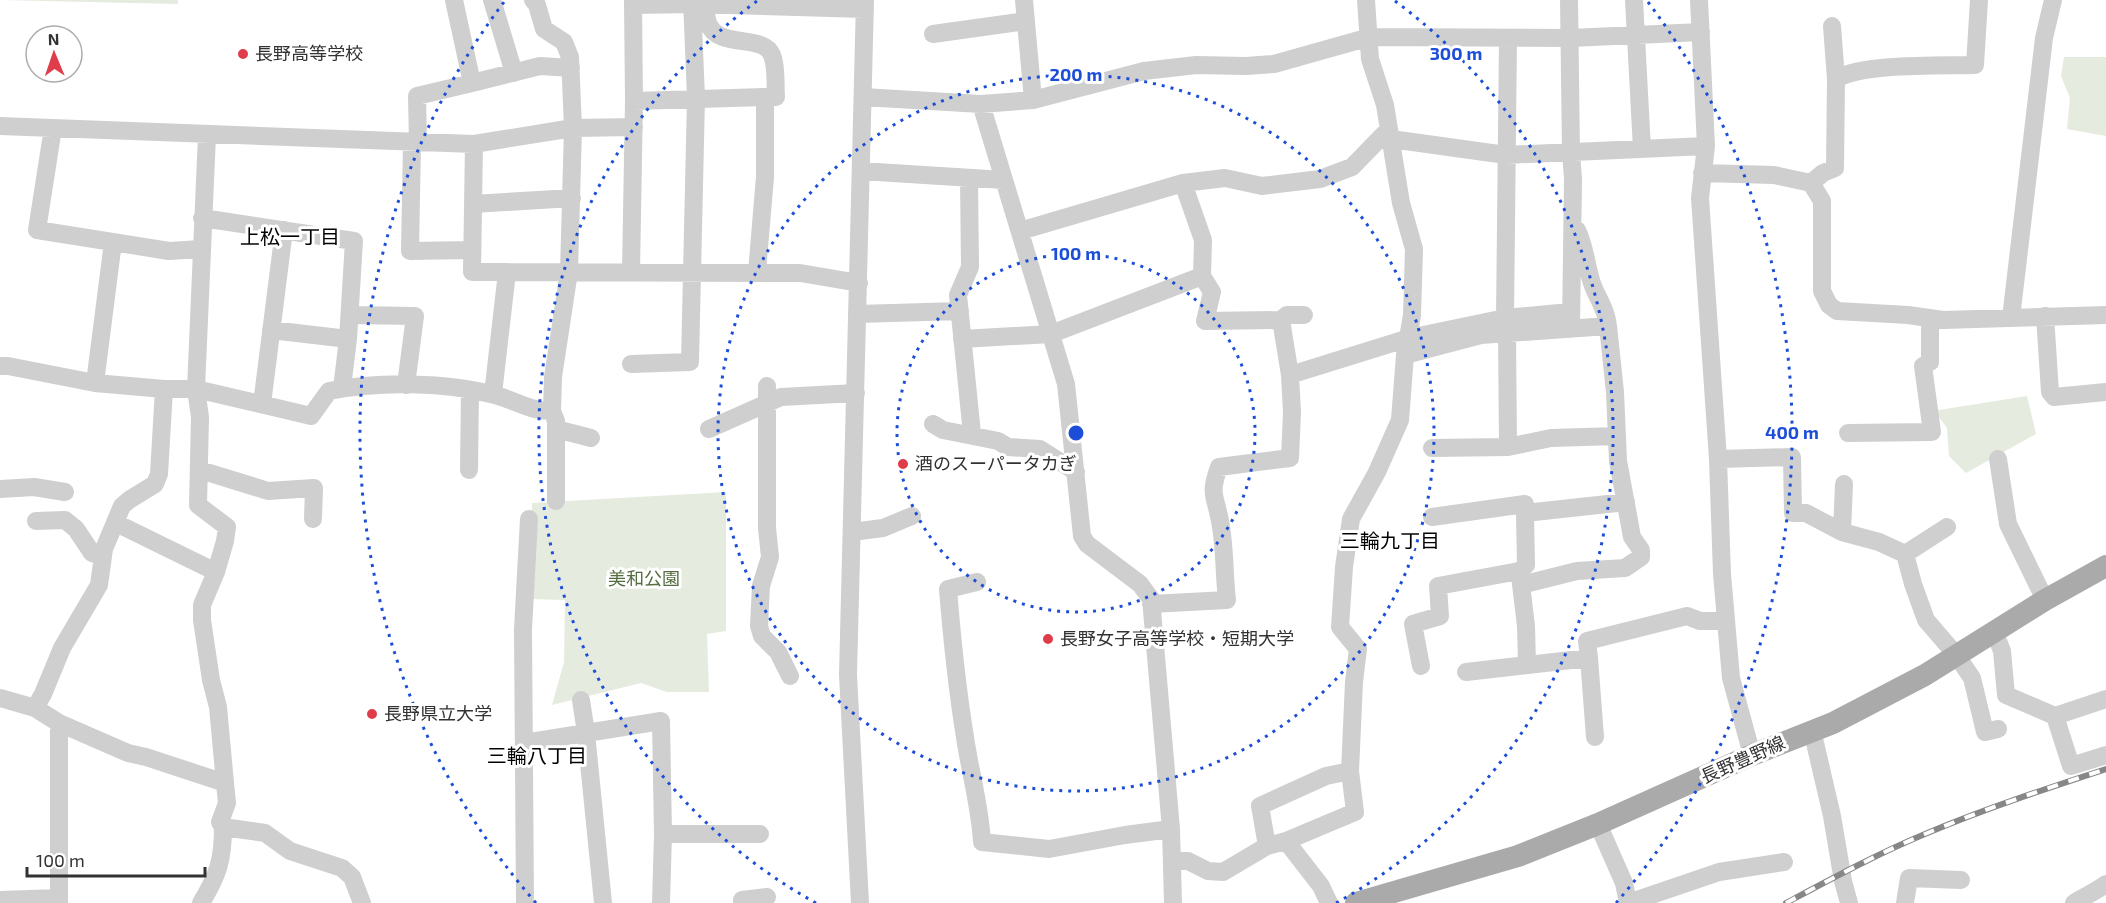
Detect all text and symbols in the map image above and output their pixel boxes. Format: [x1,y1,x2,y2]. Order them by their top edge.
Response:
north arrow [24,24,84,84]
text: N [47,29,60,48]
place label: 長野高等学校 [255,42,363,64]
text: 300 m [1430,42,1482,64]
marker: 長野高等学校 [236,47,250,61]
text: 200 m [1050,63,1102,85]
district label: 上松一丁目 [240,224,340,248]
text: 100 m [1051,242,1101,264]
text: 400 m [1765,421,1819,443]
centre of rings [1066,423,1086,443]
place label: 酒のスーパータカぎ [915,452,1077,474]
marker: 酒のスーパータカぎ [896,457,910,471]
district label: 三輪九丁目 [1340,528,1440,552]
park label: 美和公園 [608,567,680,589]
place label: 長野女子高等学校・短期大学 [1060,627,1294,649]
marker: 長野女子高等学校・短期大学 [1041,632,1055,646]
place label: 長野県立大学 [384,702,492,724]
marker: 長野県立大学 [365,707,379,721]
street label: 長野豊野線 [1697,731,1788,787]
district label: 三輪八丁目 [487,743,587,767]
scale bar [27,840,206,878]
text: 100 m [36,849,85,871]

